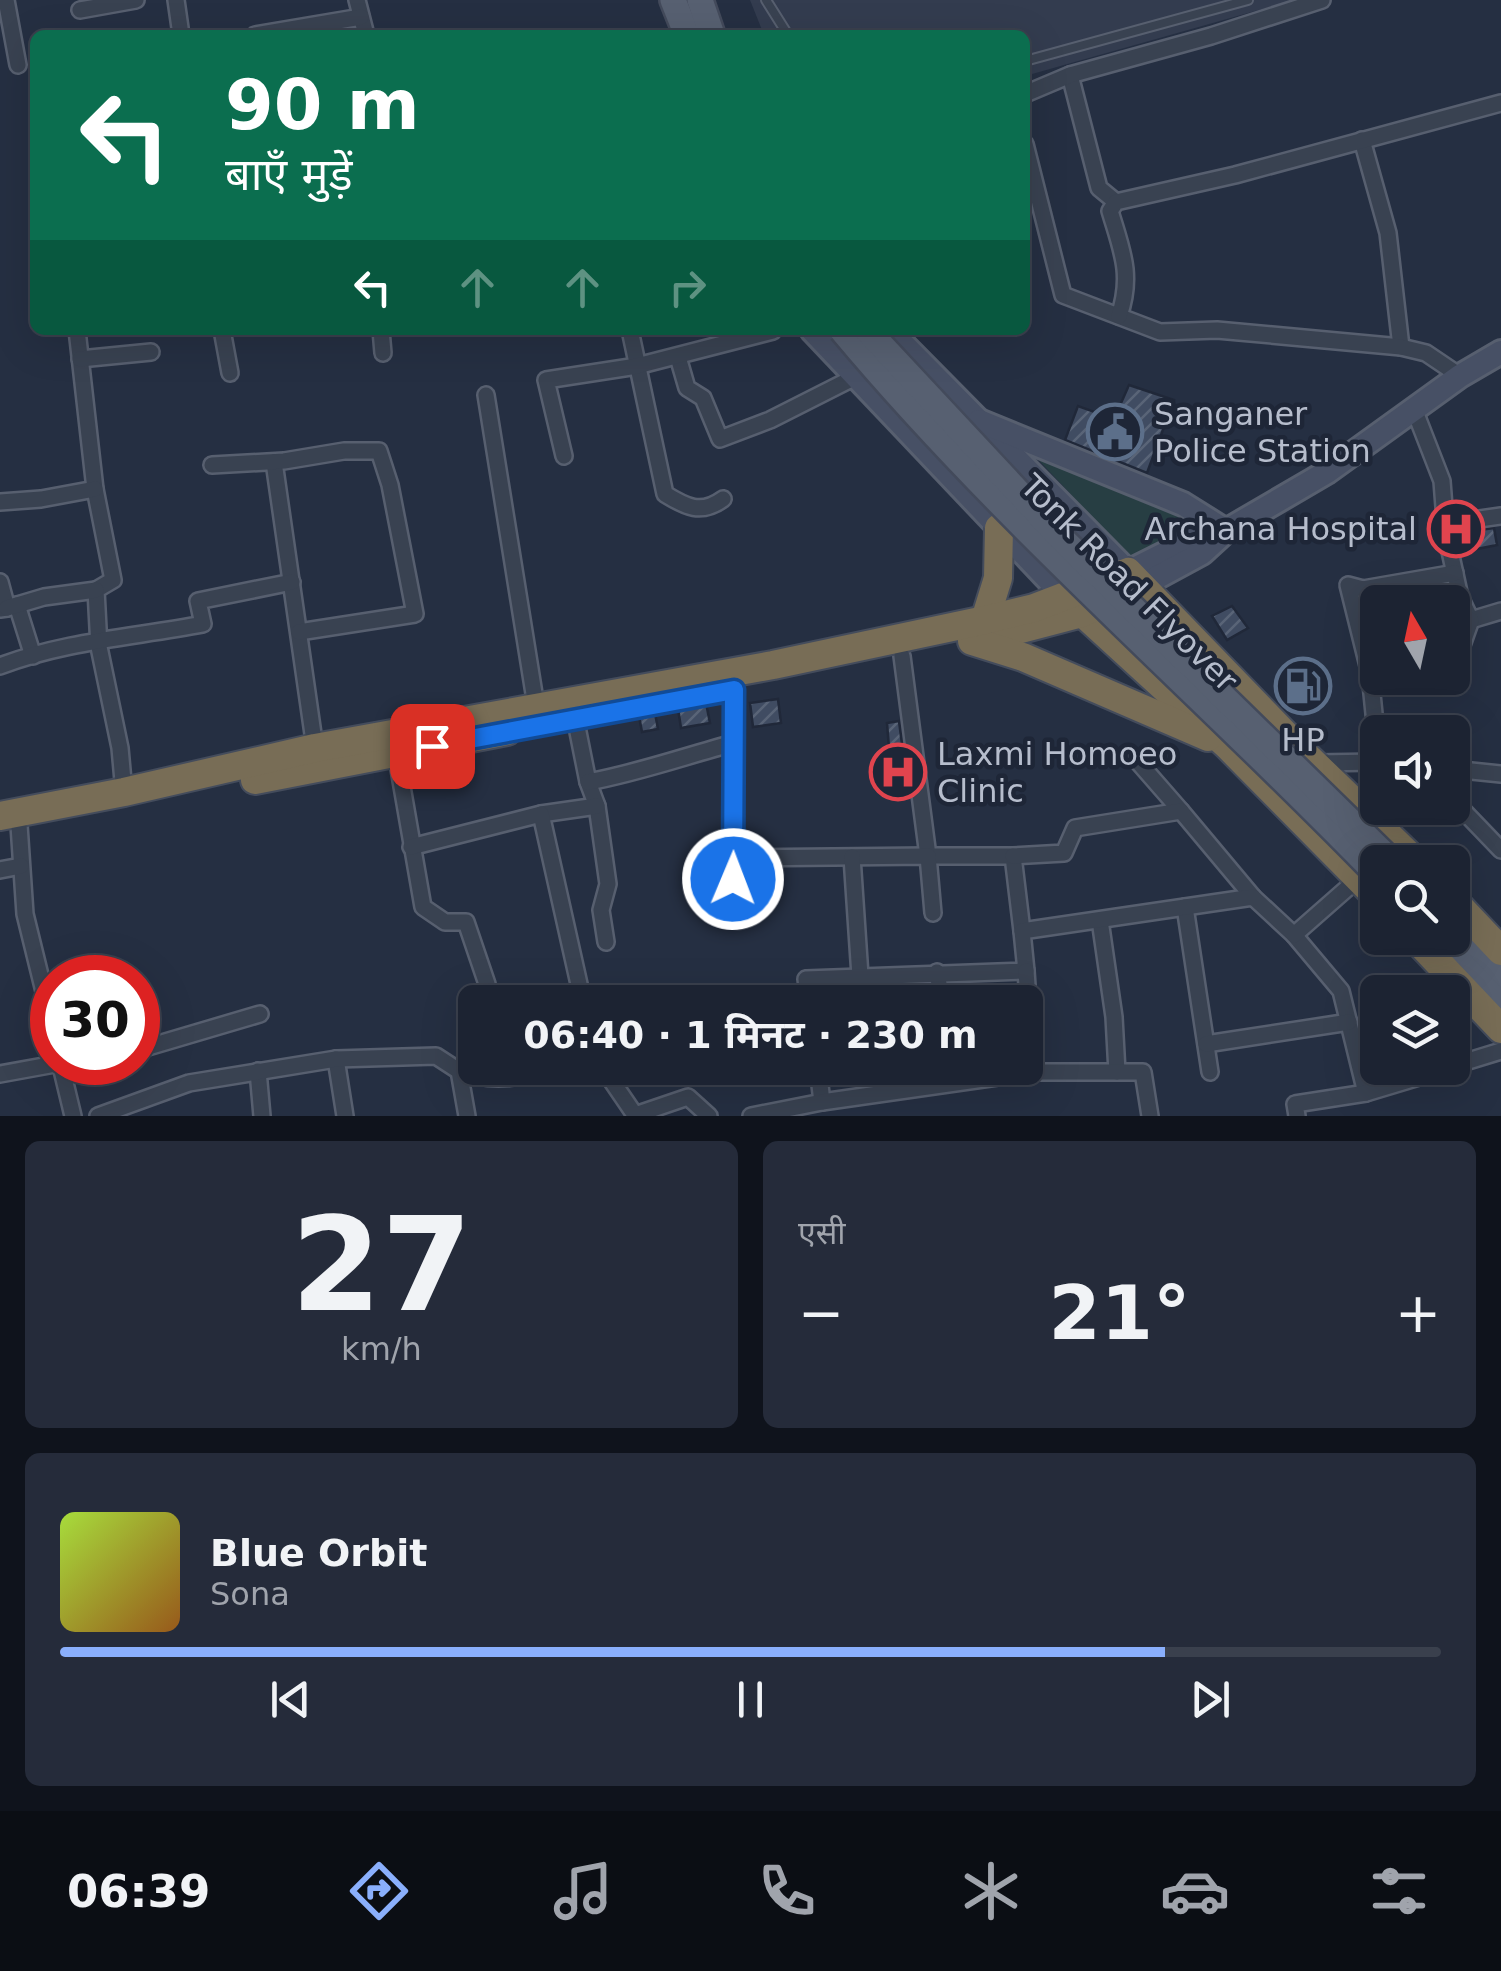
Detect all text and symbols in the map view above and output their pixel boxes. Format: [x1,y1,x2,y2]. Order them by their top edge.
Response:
text: 90 m [225,64,420,146]
icon: left [60,70,190,200]
text: बाएँ मुड़ें [225,148,353,201]
icon: left [345,260,400,315]
icon: ahead [450,260,505,315]
icon: ahead [555,260,610,315]
icon: right [660,260,715,315]
place label: Sanganer Police Station [1154,395,1371,470]
public building icon: Sanganer Police Station [1085,402,1145,462]
street label: Tonk Road Flyover [1012,466,1246,700]
hospital icon: Archana Hospital [1426,499,1486,559]
place label: Archana Hospital [1145,510,1417,548]
north arrow [1360,585,1470,695]
map controls [1360,585,1470,1085]
fuel station icon: HP [1273,656,1333,716]
pin [390,704,475,789]
button: sound [1360,715,1470,825]
icon: arrive [405,719,460,774]
place label: HP [1281,721,1325,759]
place label: Laxmi Homoeo Clinic [937,735,1177,810]
hospital icon: Laxmi Homoeo Clinic [868,742,928,802]
position arrow [681,827,785,931]
button: search [1360,845,1470,955]
speed limit sign: 30 [30,955,160,1085]
button: layers [1360,975,1470,1085]
text: 06:40 · 1 मिनट · 230 m [523,1013,978,1057]
text: 27 [291,1189,472,1341]
text: एसी [798,1214,846,1252]
text: 21° [1049,1269,1190,1357]
text: − [798,1281,844,1345]
text: + [1395,1281,1441,1345]
text: km/h [341,1330,422,1368]
text: Blue Orbit [210,1531,427,1575]
text: Sona [210,1575,290,1613]
icon: previous [263,1672,318,1727]
icon: pause [723,1672,778,1727]
icon: next [1183,1672,1238,1727]
icon: directions [344,1856,414,1926]
icon: music [548,1856,618,1926]
icon: phone [752,1856,822,1926]
icon: climate [956,1856,1026,1926]
icon: car [1160,1856,1230,1926]
icon: filters [1364,1856,1434,1926]
text: 06:39 [67,1865,210,1918]

